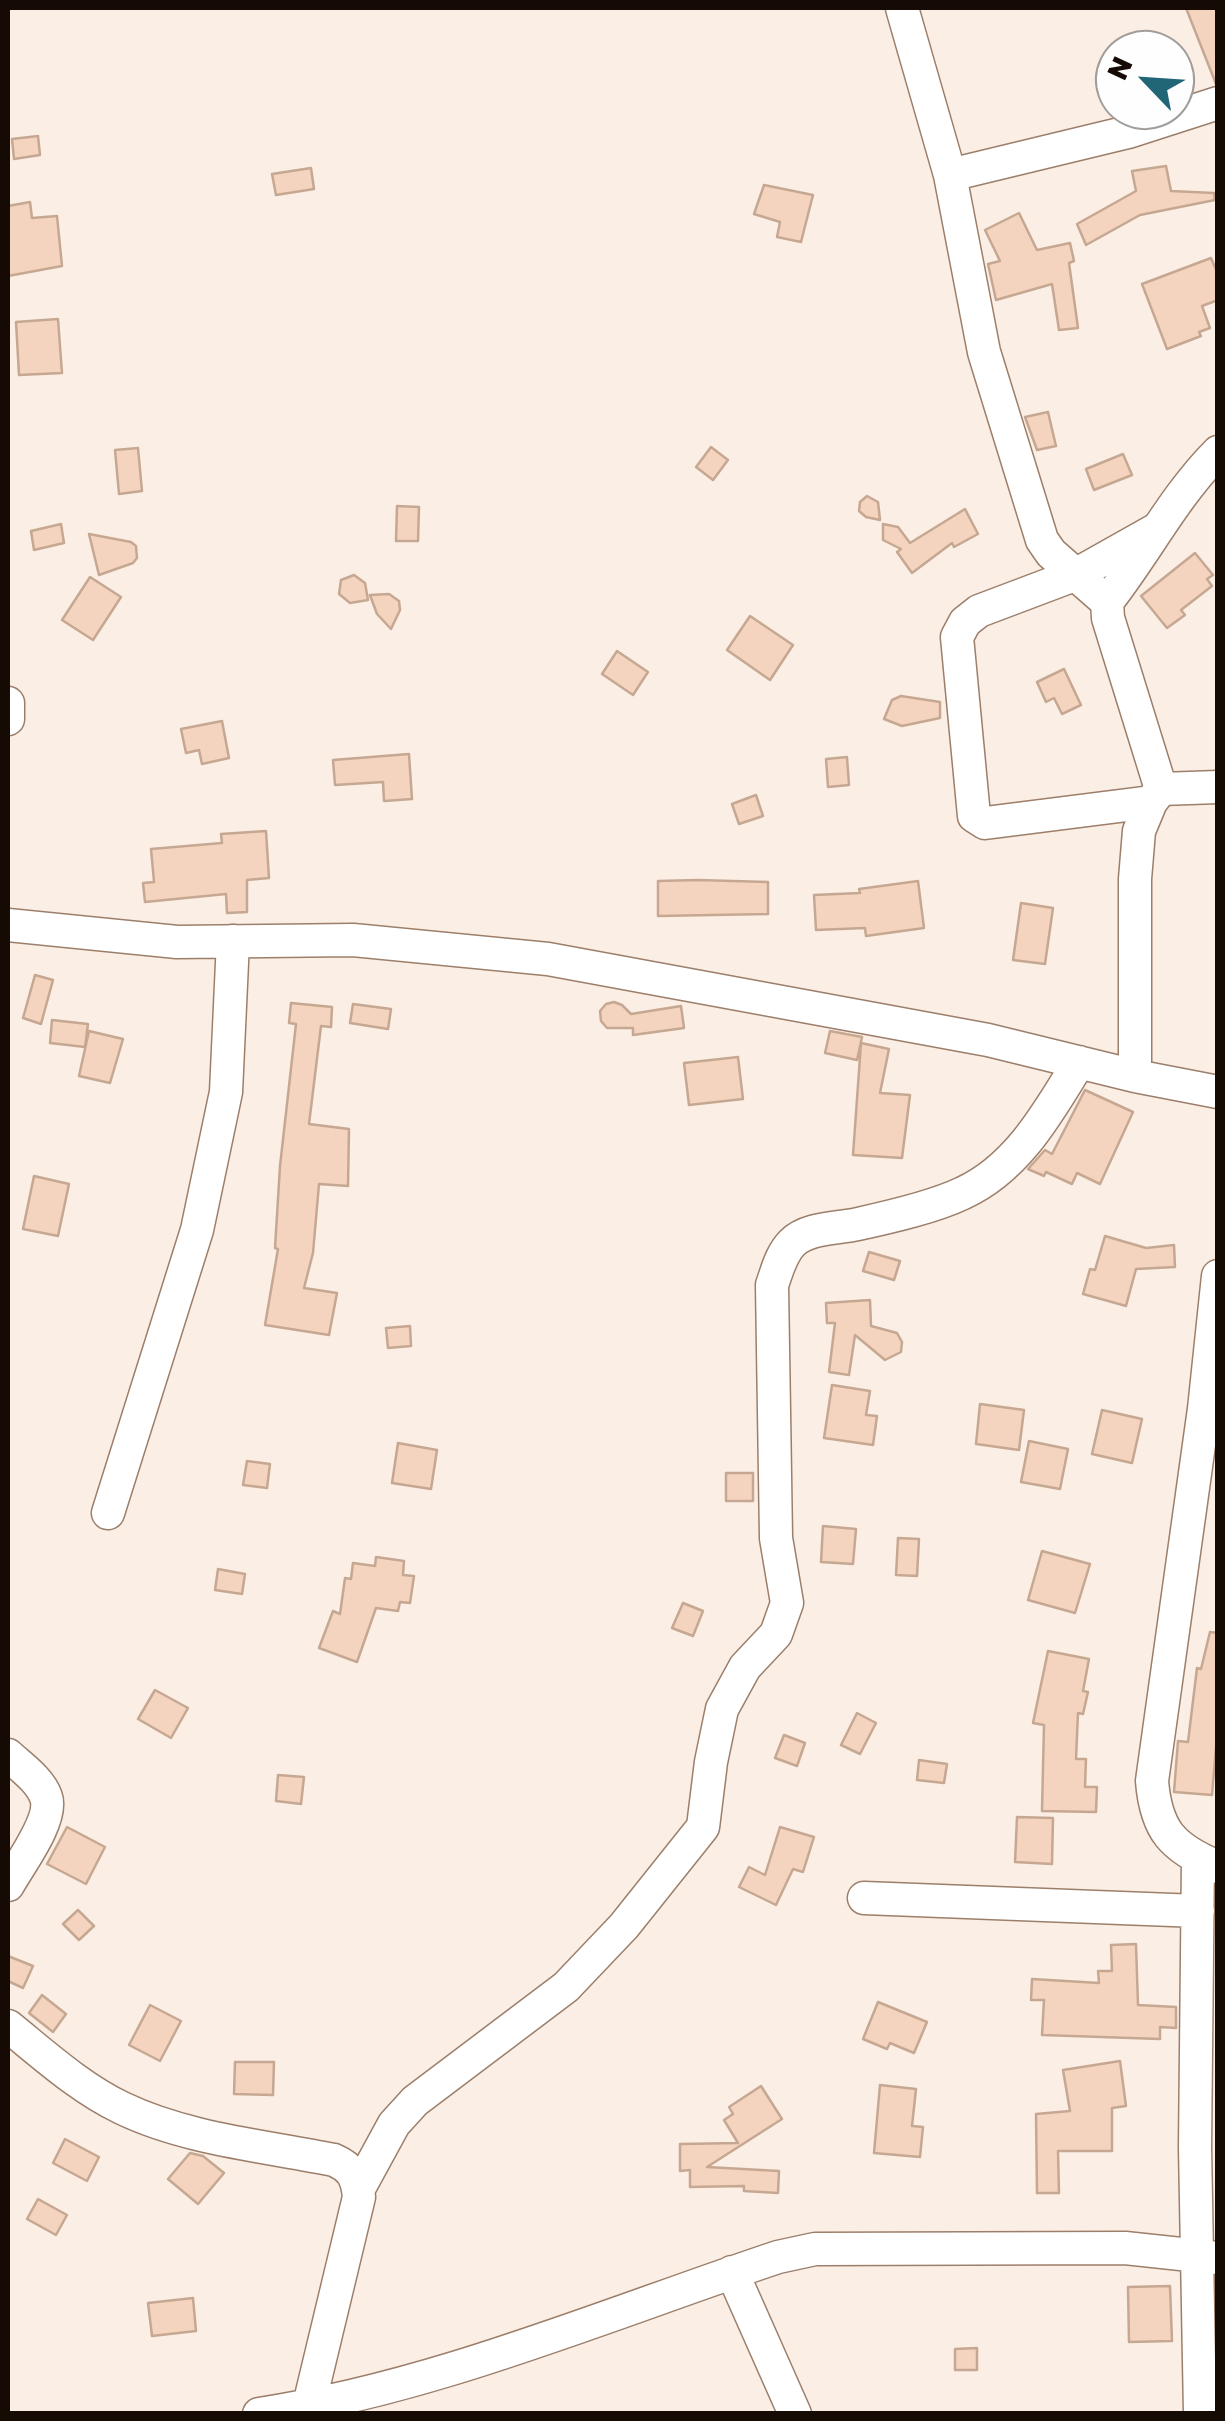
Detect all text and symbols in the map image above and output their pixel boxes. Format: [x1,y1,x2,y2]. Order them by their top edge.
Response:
north arrow [1095,30,1195,130]
text: N [1100,51,1139,85]

